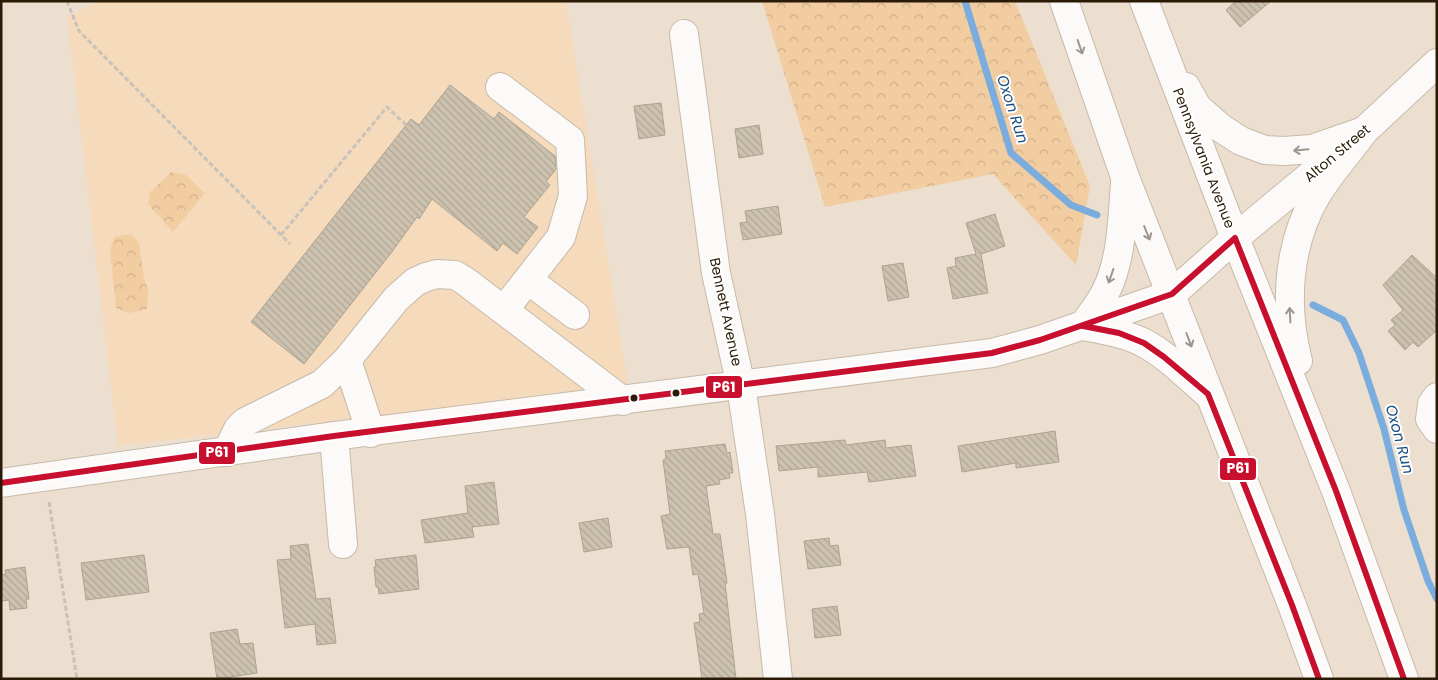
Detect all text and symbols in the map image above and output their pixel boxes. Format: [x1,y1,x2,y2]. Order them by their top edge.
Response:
one-way arrow [1076,39,1085,55]
water label: Oxon Run [992,72,1034,146]
street label: Pennsylvania Avenue [1168,85,1240,231]
street label: Alton Street [1300,119,1374,187]
one-way arrow [1293,145,1309,155]
one-way arrow [1143,225,1153,240]
street label: Bennett Avenue [705,256,747,368]
one-way arrow [1106,268,1115,284]
one-way arrow [1285,307,1294,323]
one-way arrow [1185,332,1194,347]
line badge: P61 [705,375,743,399]
text: P61 [713,377,735,397]
unlabelled marker [671,388,681,398]
unlabelled marker [629,393,639,403]
water label: Oxon Run [1381,402,1419,476]
line badge: P61 [198,441,236,465]
text: P61 [206,442,228,462]
line badge: P61 [1219,457,1257,481]
text: P61 [1227,458,1249,478]

